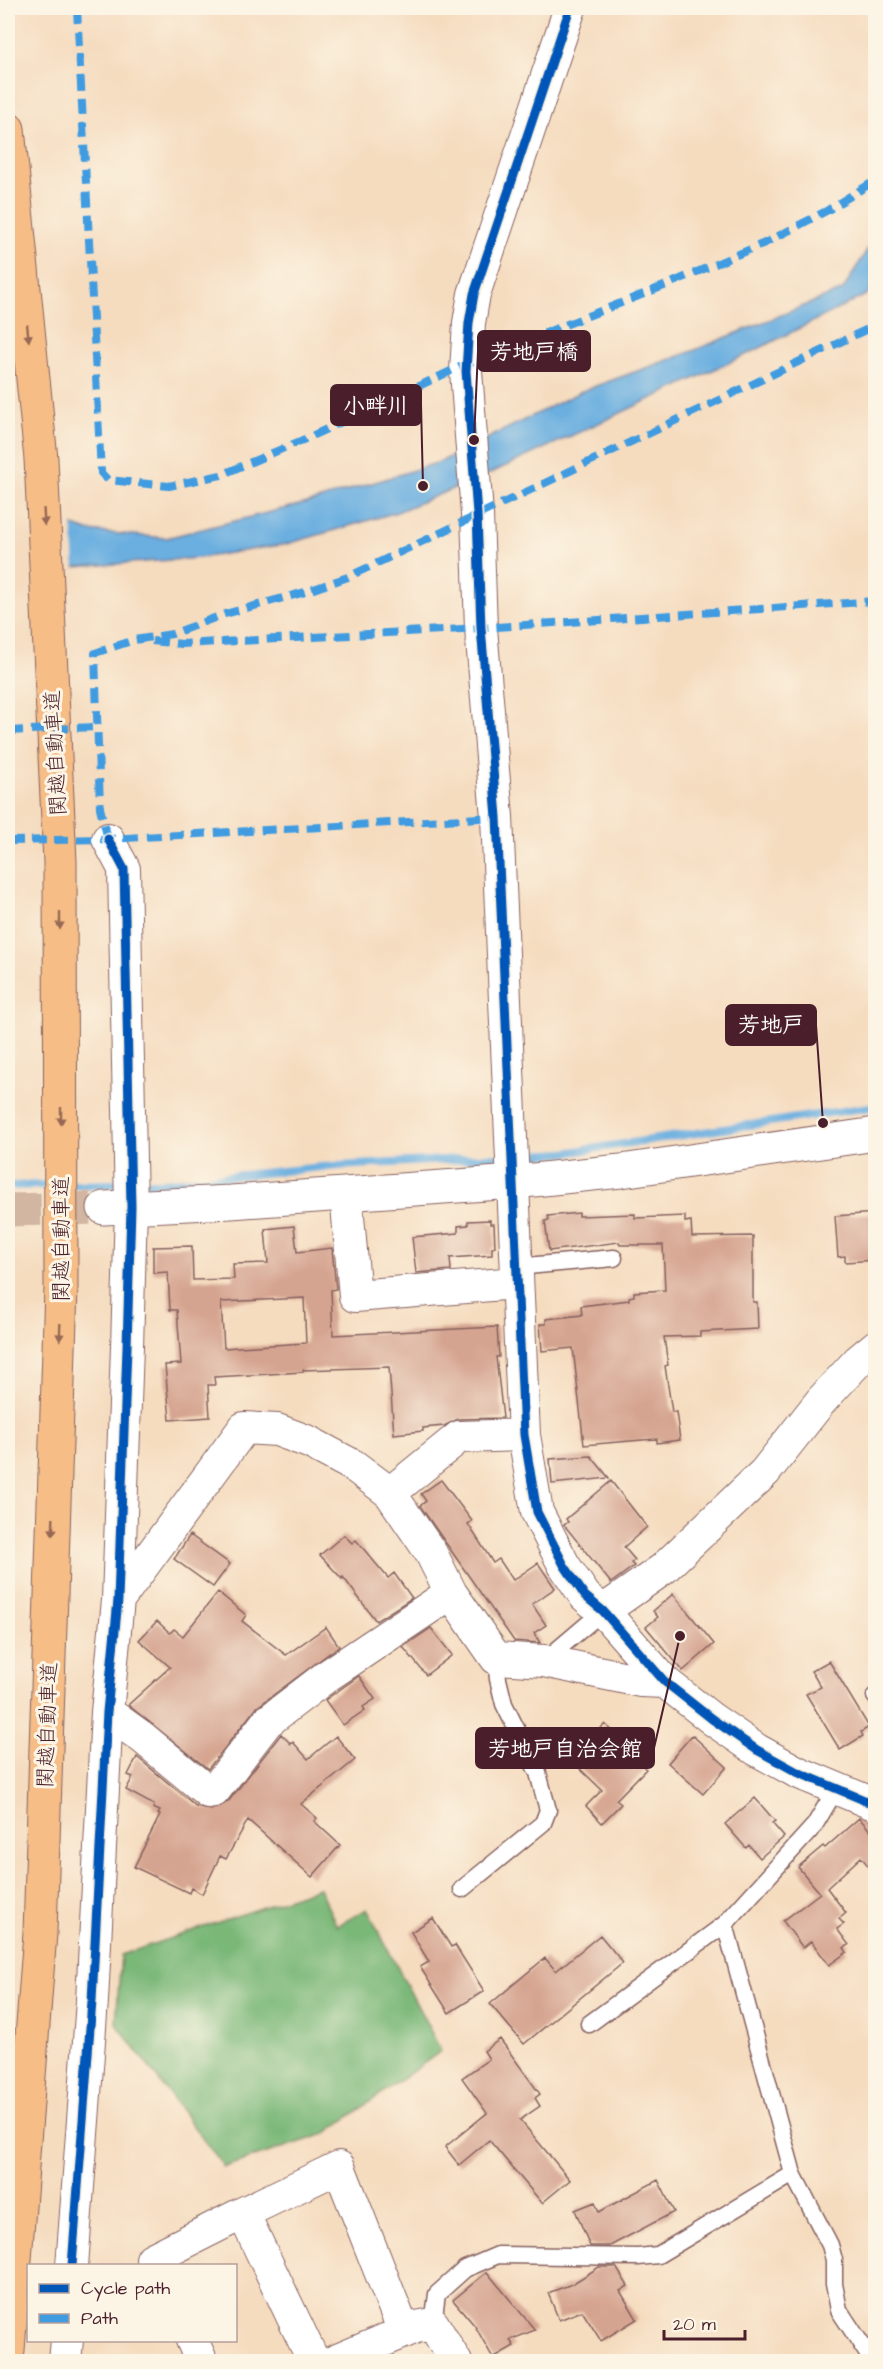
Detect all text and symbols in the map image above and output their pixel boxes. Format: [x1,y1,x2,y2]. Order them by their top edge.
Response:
one-way arrow [23,324,33,343]
callout: 芳地戸橋 [478,331,590,371]
text: 芳地戸橋 [490,337,578,368]
callout: 小畔川 [331,385,421,425]
text: 小畔川 [343,391,409,422]
one-way arrow [39,508,48,527]
street label: 関越自動車道 [38,689,73,817]
one-way arrow [55,911,65,930]
callout: 芳地戸 [726,1005,816,1045]
text: 芳地戸 [738,1010,804,1041]
one-way arrow [56,1106,66,1125]
street label: 関越自動車道 [47,1176,76,1302]
one-way arrow [55,1322,64,1341]
one-way arrow [49,1517,58,1536]
street label: 関越自動車道 [31,1662,64,1788]
callout: 芳地戸自治会館 [476,1728,654,1768]
text: 芳地戸自治会館 [488,1734,642,1765]
legend [27,2264,237,2342]
text: Cycle path [81,2276,170,2302]
scale bar [664,2303,745,2341]
text: Path [81,2306,118,2331]
text: 20 m [673,2312,716,2337]

